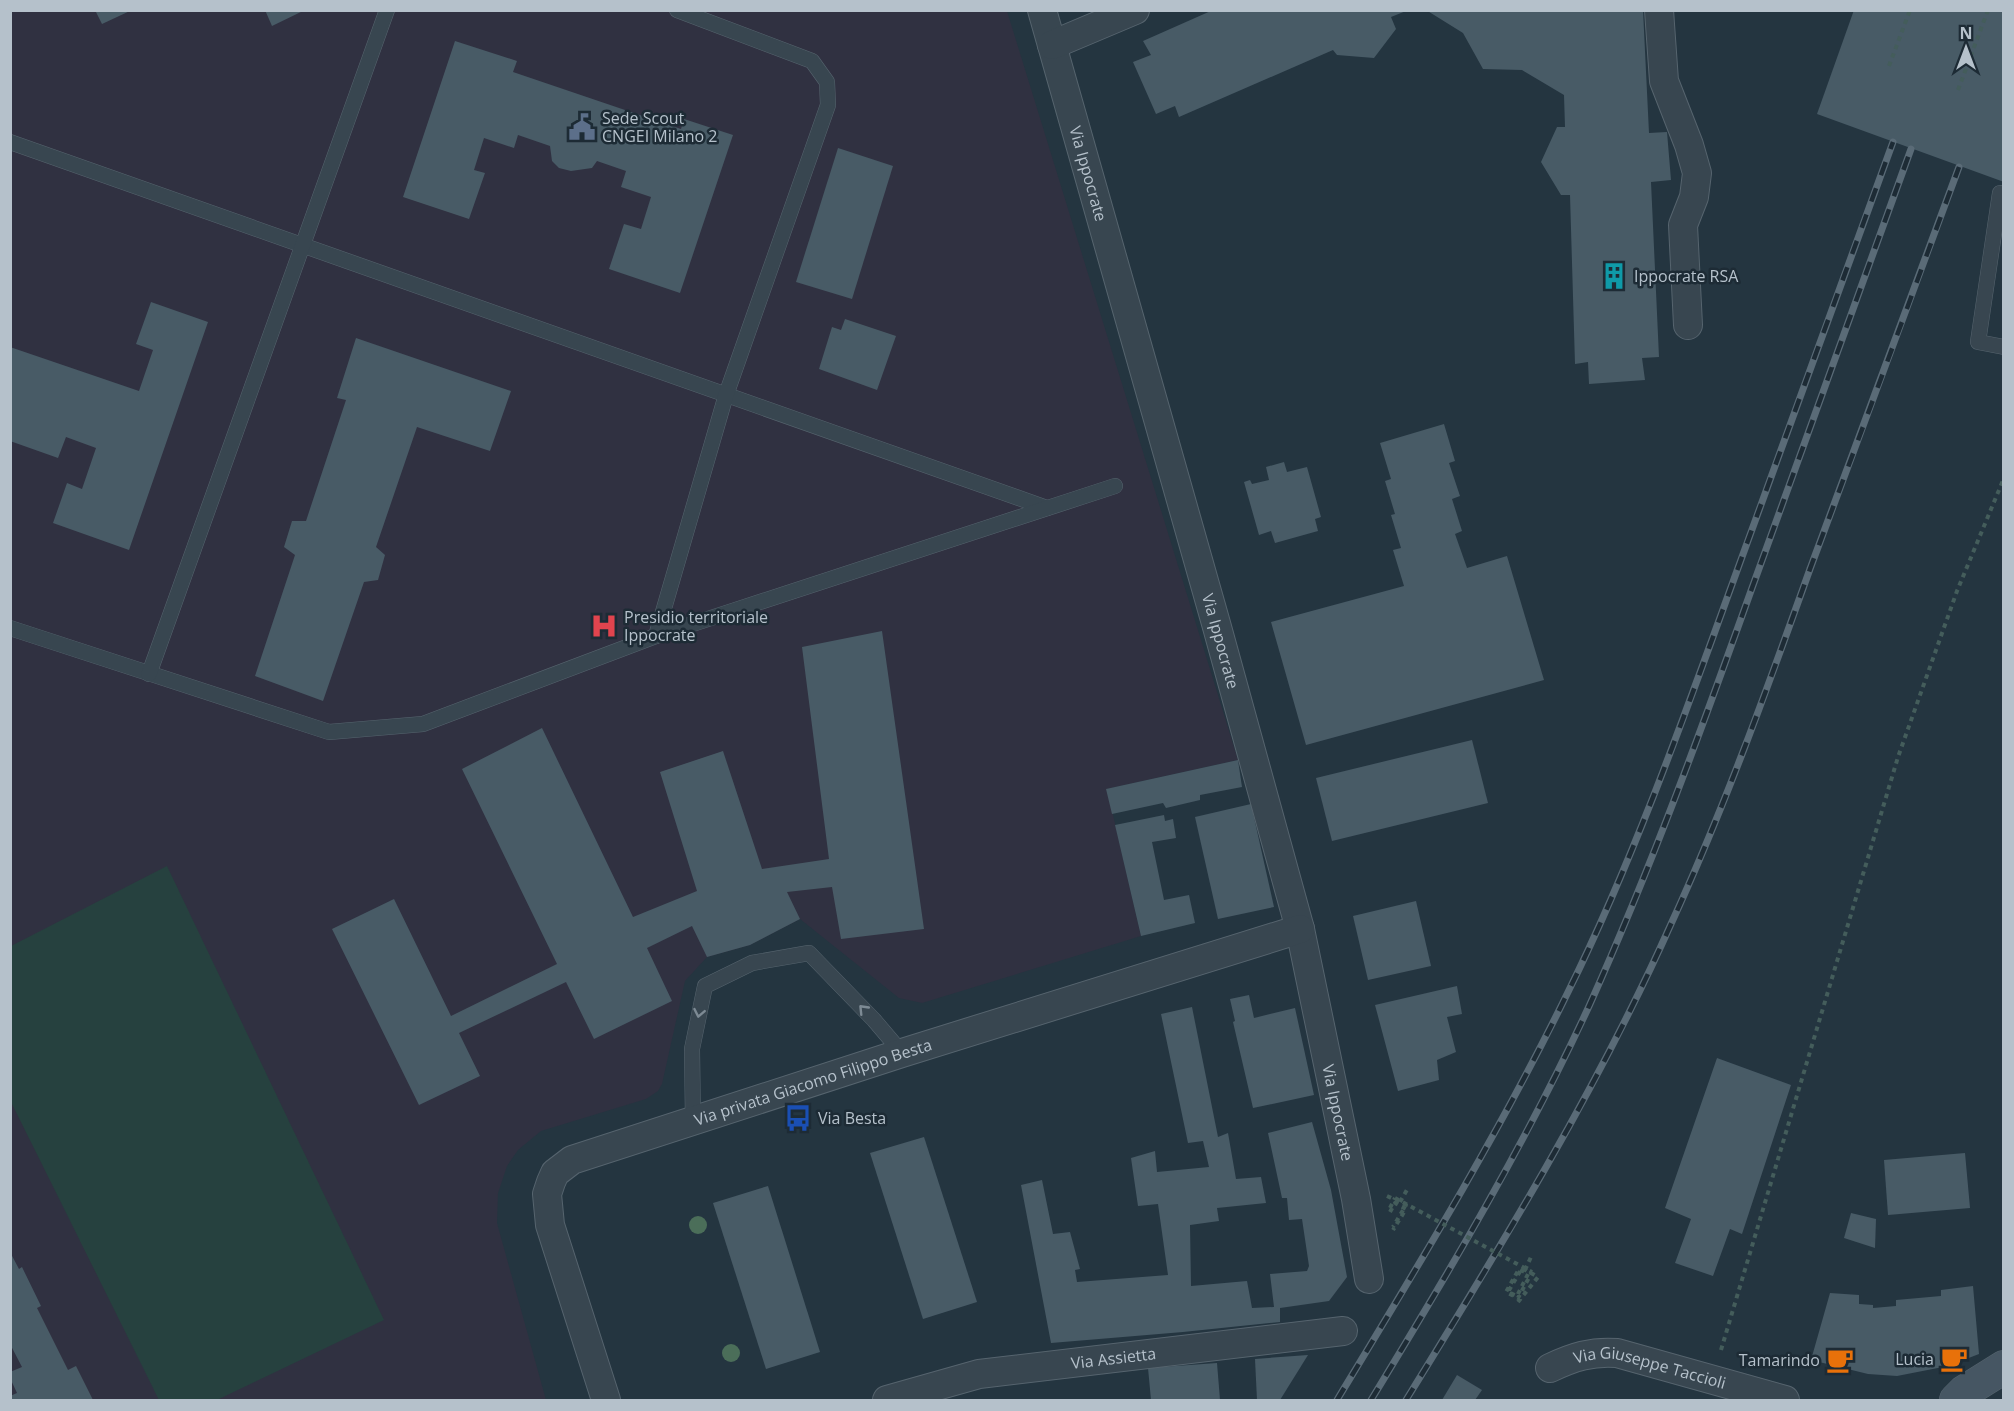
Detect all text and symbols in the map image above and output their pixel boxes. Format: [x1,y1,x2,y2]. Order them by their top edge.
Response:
north arrow [1936,18,1996,78]
text: N [1959,22,1973,44]
place label: Sede Scout CNGEI Milano 2 [602,107,717,147]
public building icon: Sede Scout CNGEI Milano 2 [567,112,597,142]
street label: Via Ippocrate [1064,123,1112,224]
building icon: Ippocrate RSA [1599,261,1629,291]
place label: Ippocrate RSA [1634,265,1739,287]
street label: Via Ippocrate [1197,591,1244,691]
place label: Presidio territoriale Ippocrate [624,606,768,646]
hospital icon: Presidio territoriale Ippocrate [589,611,619,641]
one-way arrow [860,1006,871,1017]
one-way arrow [693,1008,706,1018]
street label: Via privata Giacomo Filippo Besta [691,1033,934,1131]
street label: Via Ippocrate [1317,1062,1359,1163]
bus stop icon: Via Besta [783,1103,813,1133]
place label: Via Besta [818,1107,886,1129]
street label: Via Assietta [1070,1342,1157,1374]
street label: Via Giuseppe Taccioli [1571,1342,1728,1394]
cafe icon: Lucia [1939,1344,1969,1374]
cafe icon: Tamarindo [1825,1345,1855,1375]
place label: Lucia [1895,1348,1934,1370]
place label: Tamarindo [1739,1349,1820,1371]

